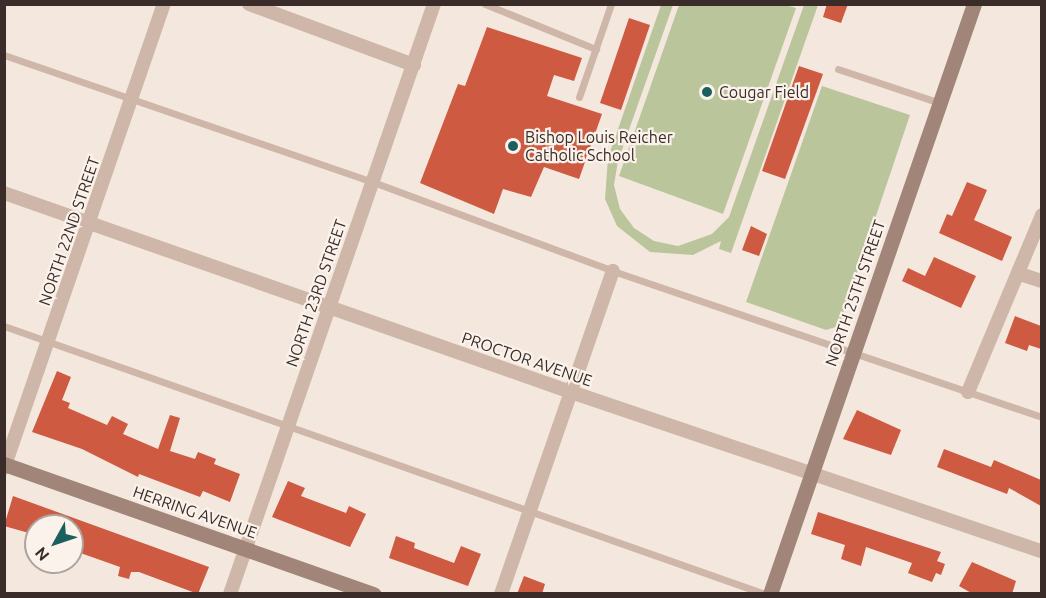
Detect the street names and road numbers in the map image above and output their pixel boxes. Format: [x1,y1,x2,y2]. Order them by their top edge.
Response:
street label: NORTH 22ND STREET [35,154,103,308]
street label: NORTH 23RD STREET [282,217,350,369]
street label: NORTH 25TH STREET [821,217,889,369]
street label: PROCTOR AVENUE [459,328,595,390]
street label: HERRING AVENUE [130,482,260,542]

